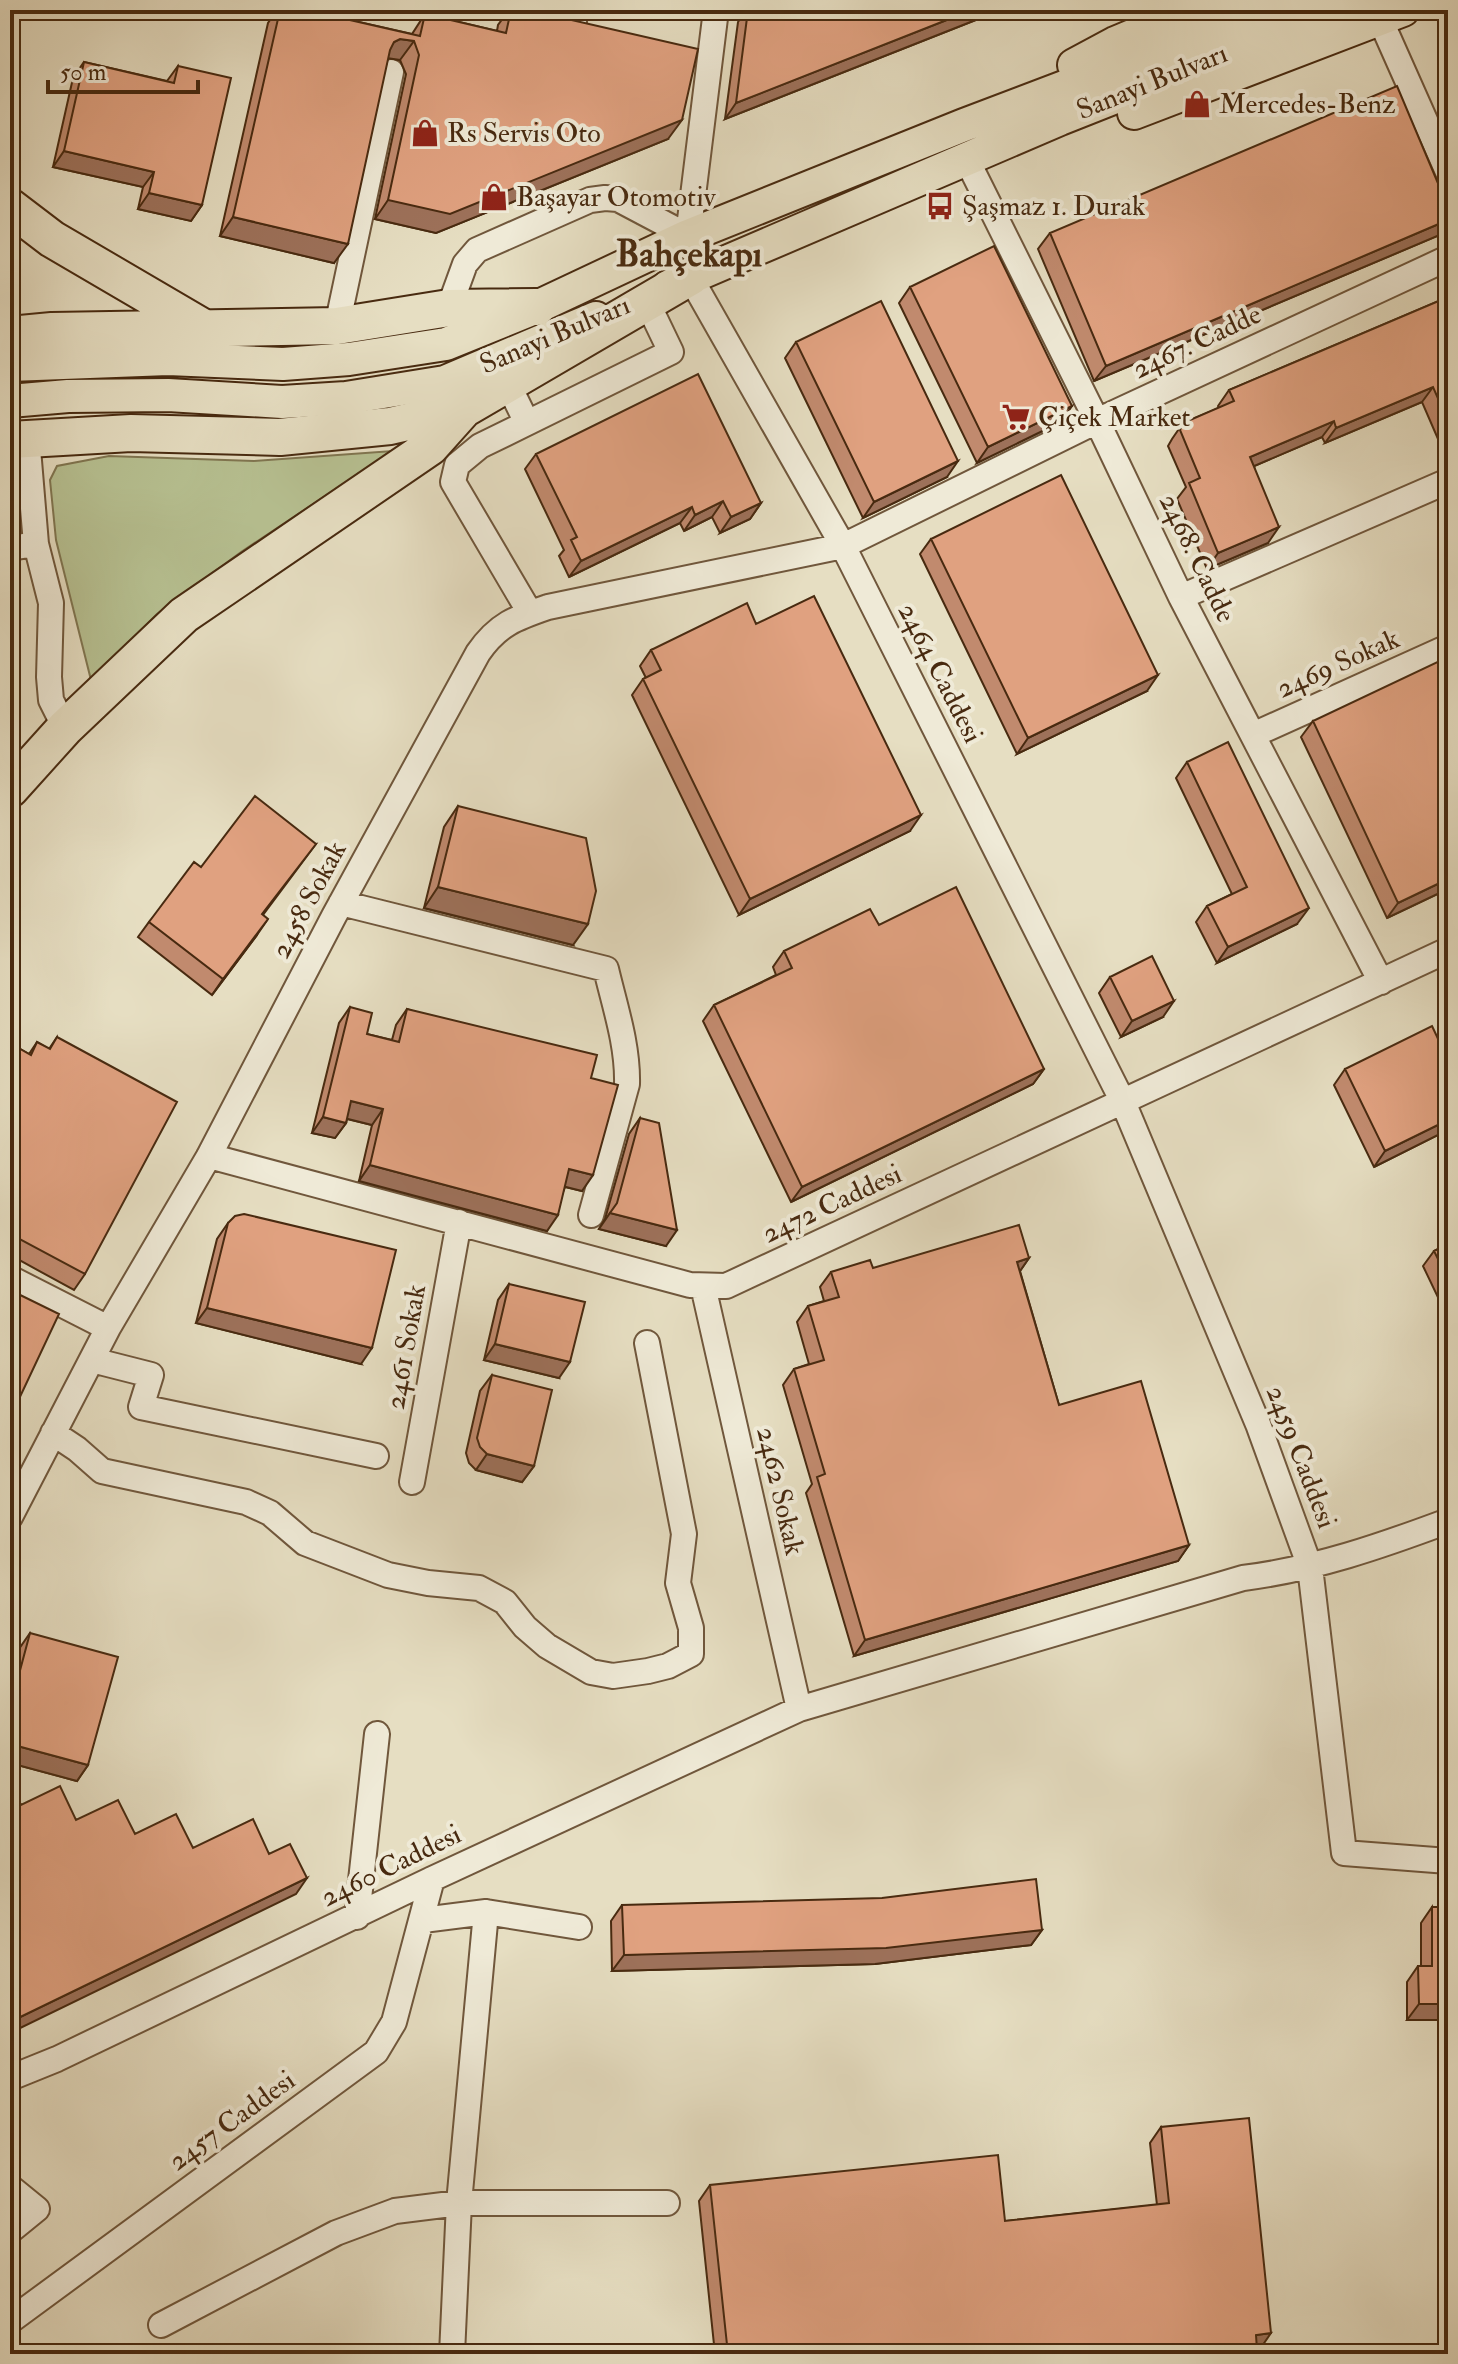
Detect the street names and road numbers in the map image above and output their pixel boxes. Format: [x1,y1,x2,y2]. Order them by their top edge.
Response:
street label: Sanayi Bulvarı [1071,36,1233,128]
street label: Sanayi Bulvarı [475,288,635,382]
street label: 2467. Cadde [1127,297,1267,387]
street label: 2468. Cadde [1151,488,1243,628]
street label: 2464 Caddesi [890,597,990,749]
street label: 2469 Sokak [1271,621,1405,707]
street label: 2458 Sokak [264,835,355,965]
street label: 2472 Caddesi [757,1156,907,1252]
street label: 2461 Sokak [378,1281,434,1412]
street label: 2459 Caddesi [1258,1381,1344,1533]
street label: 2462 Sokak [748,1423,812,1559]
street label: 2460 Caddesi [315,1817,467,1915]
street label: 2457 Caddesi [162,2063,302,2179]

